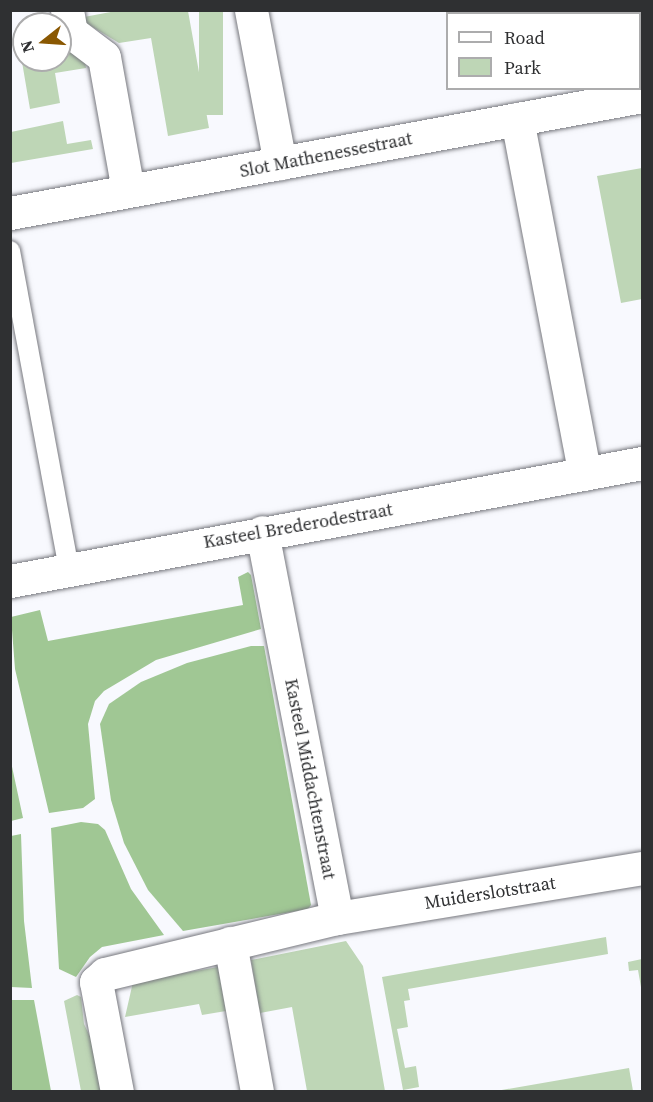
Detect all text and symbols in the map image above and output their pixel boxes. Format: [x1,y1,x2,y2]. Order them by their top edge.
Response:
north arrow [12,12,72,72]
legend [446,12,641,90]
text: Road [504,25,545,50]
text: N [14,38,39,55]
text: Park [504,55,541,80]
street label: Slot Mathenessestraat [238,128,414,182]
street label: Kasteel Brederodestraat [202,499,394,553]
street label: Kasteel Middachtenstraat [280,677,340,881]
street label: Muiderslotstraat [423,872,557,914]

